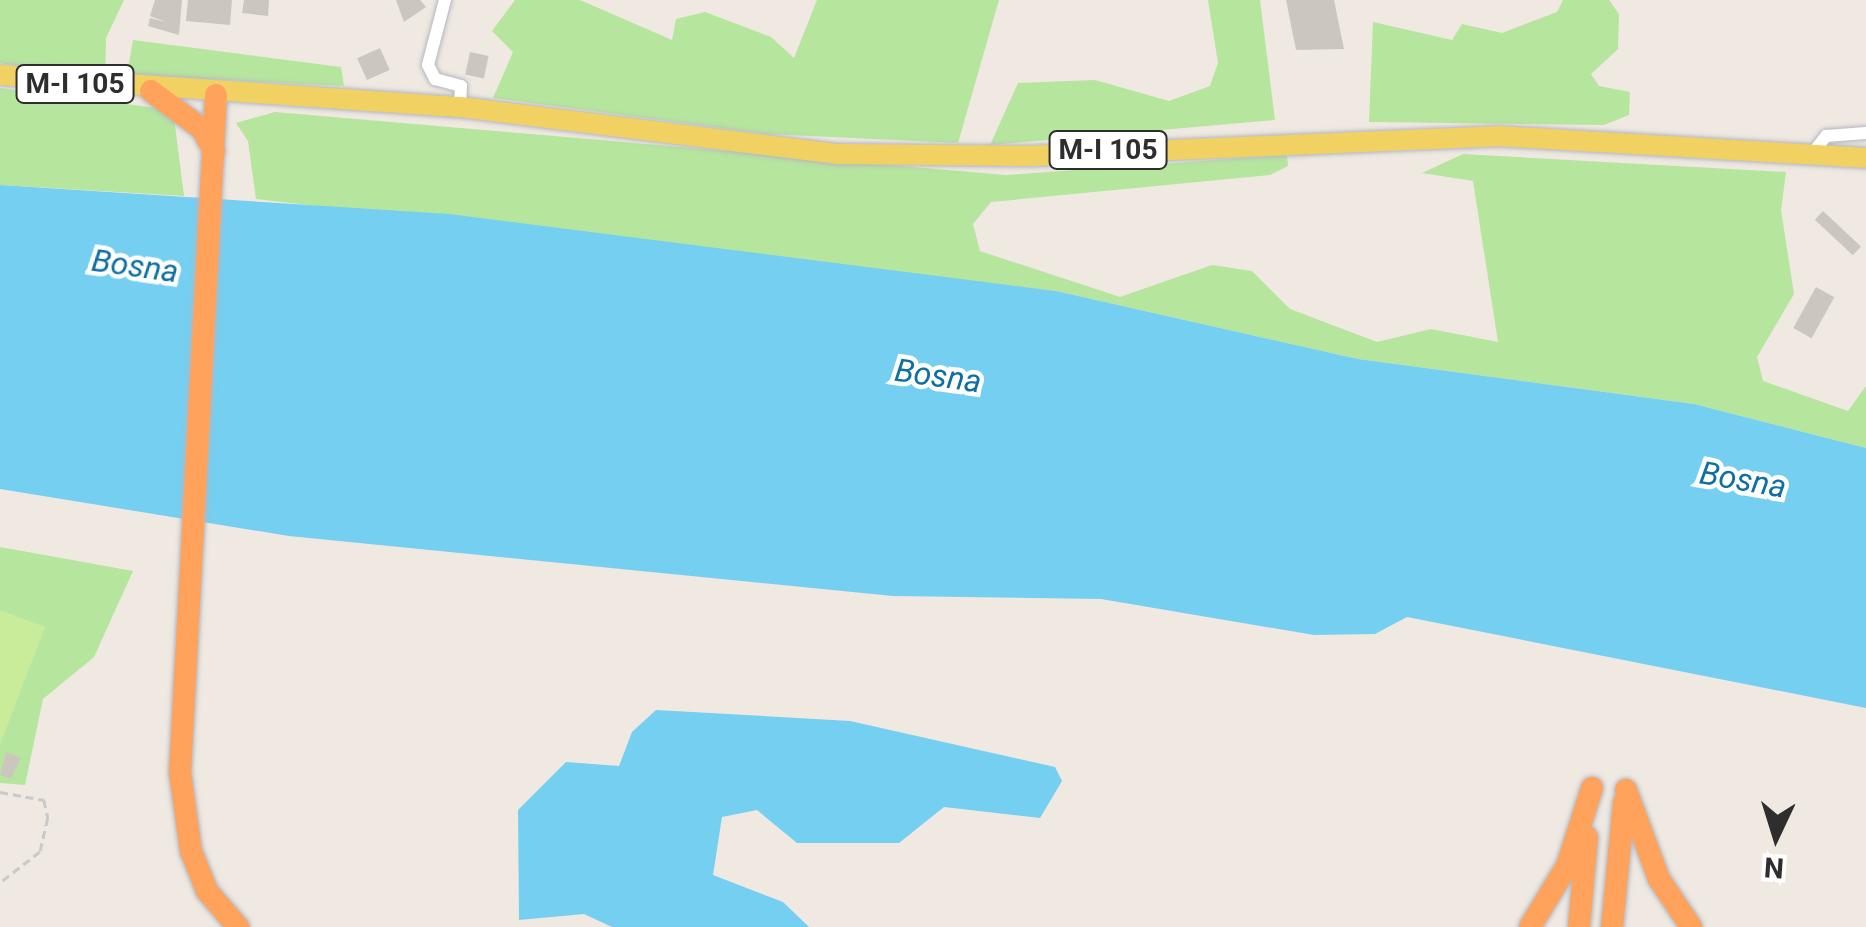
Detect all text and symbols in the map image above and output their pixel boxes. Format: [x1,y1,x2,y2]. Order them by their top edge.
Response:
road number: M-I 105 [15,61,135,107]
road number: M-I 105 [1048,127,1168,173]
water label: Bosna [89,241,181,291]
water label: Bosna [892,351,984,401]
water label: Bosna [1697,454,1789,506]
north arrow [1726,787,1826,887]
text: N [1763,850,1785,885]

